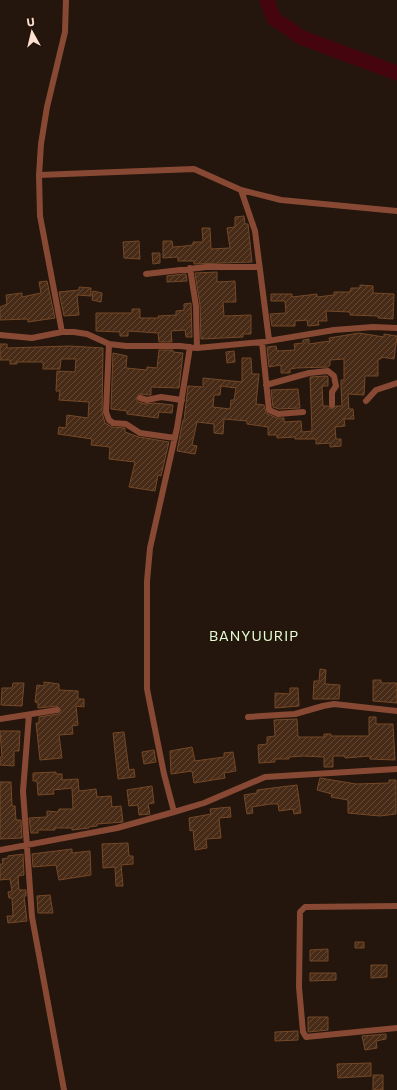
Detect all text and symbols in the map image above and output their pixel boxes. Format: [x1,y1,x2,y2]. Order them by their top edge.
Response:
north arrow [12,12,52,52]
text: U [26,15,35,29]
district label: BANYUURIP [209,627,299,644]

